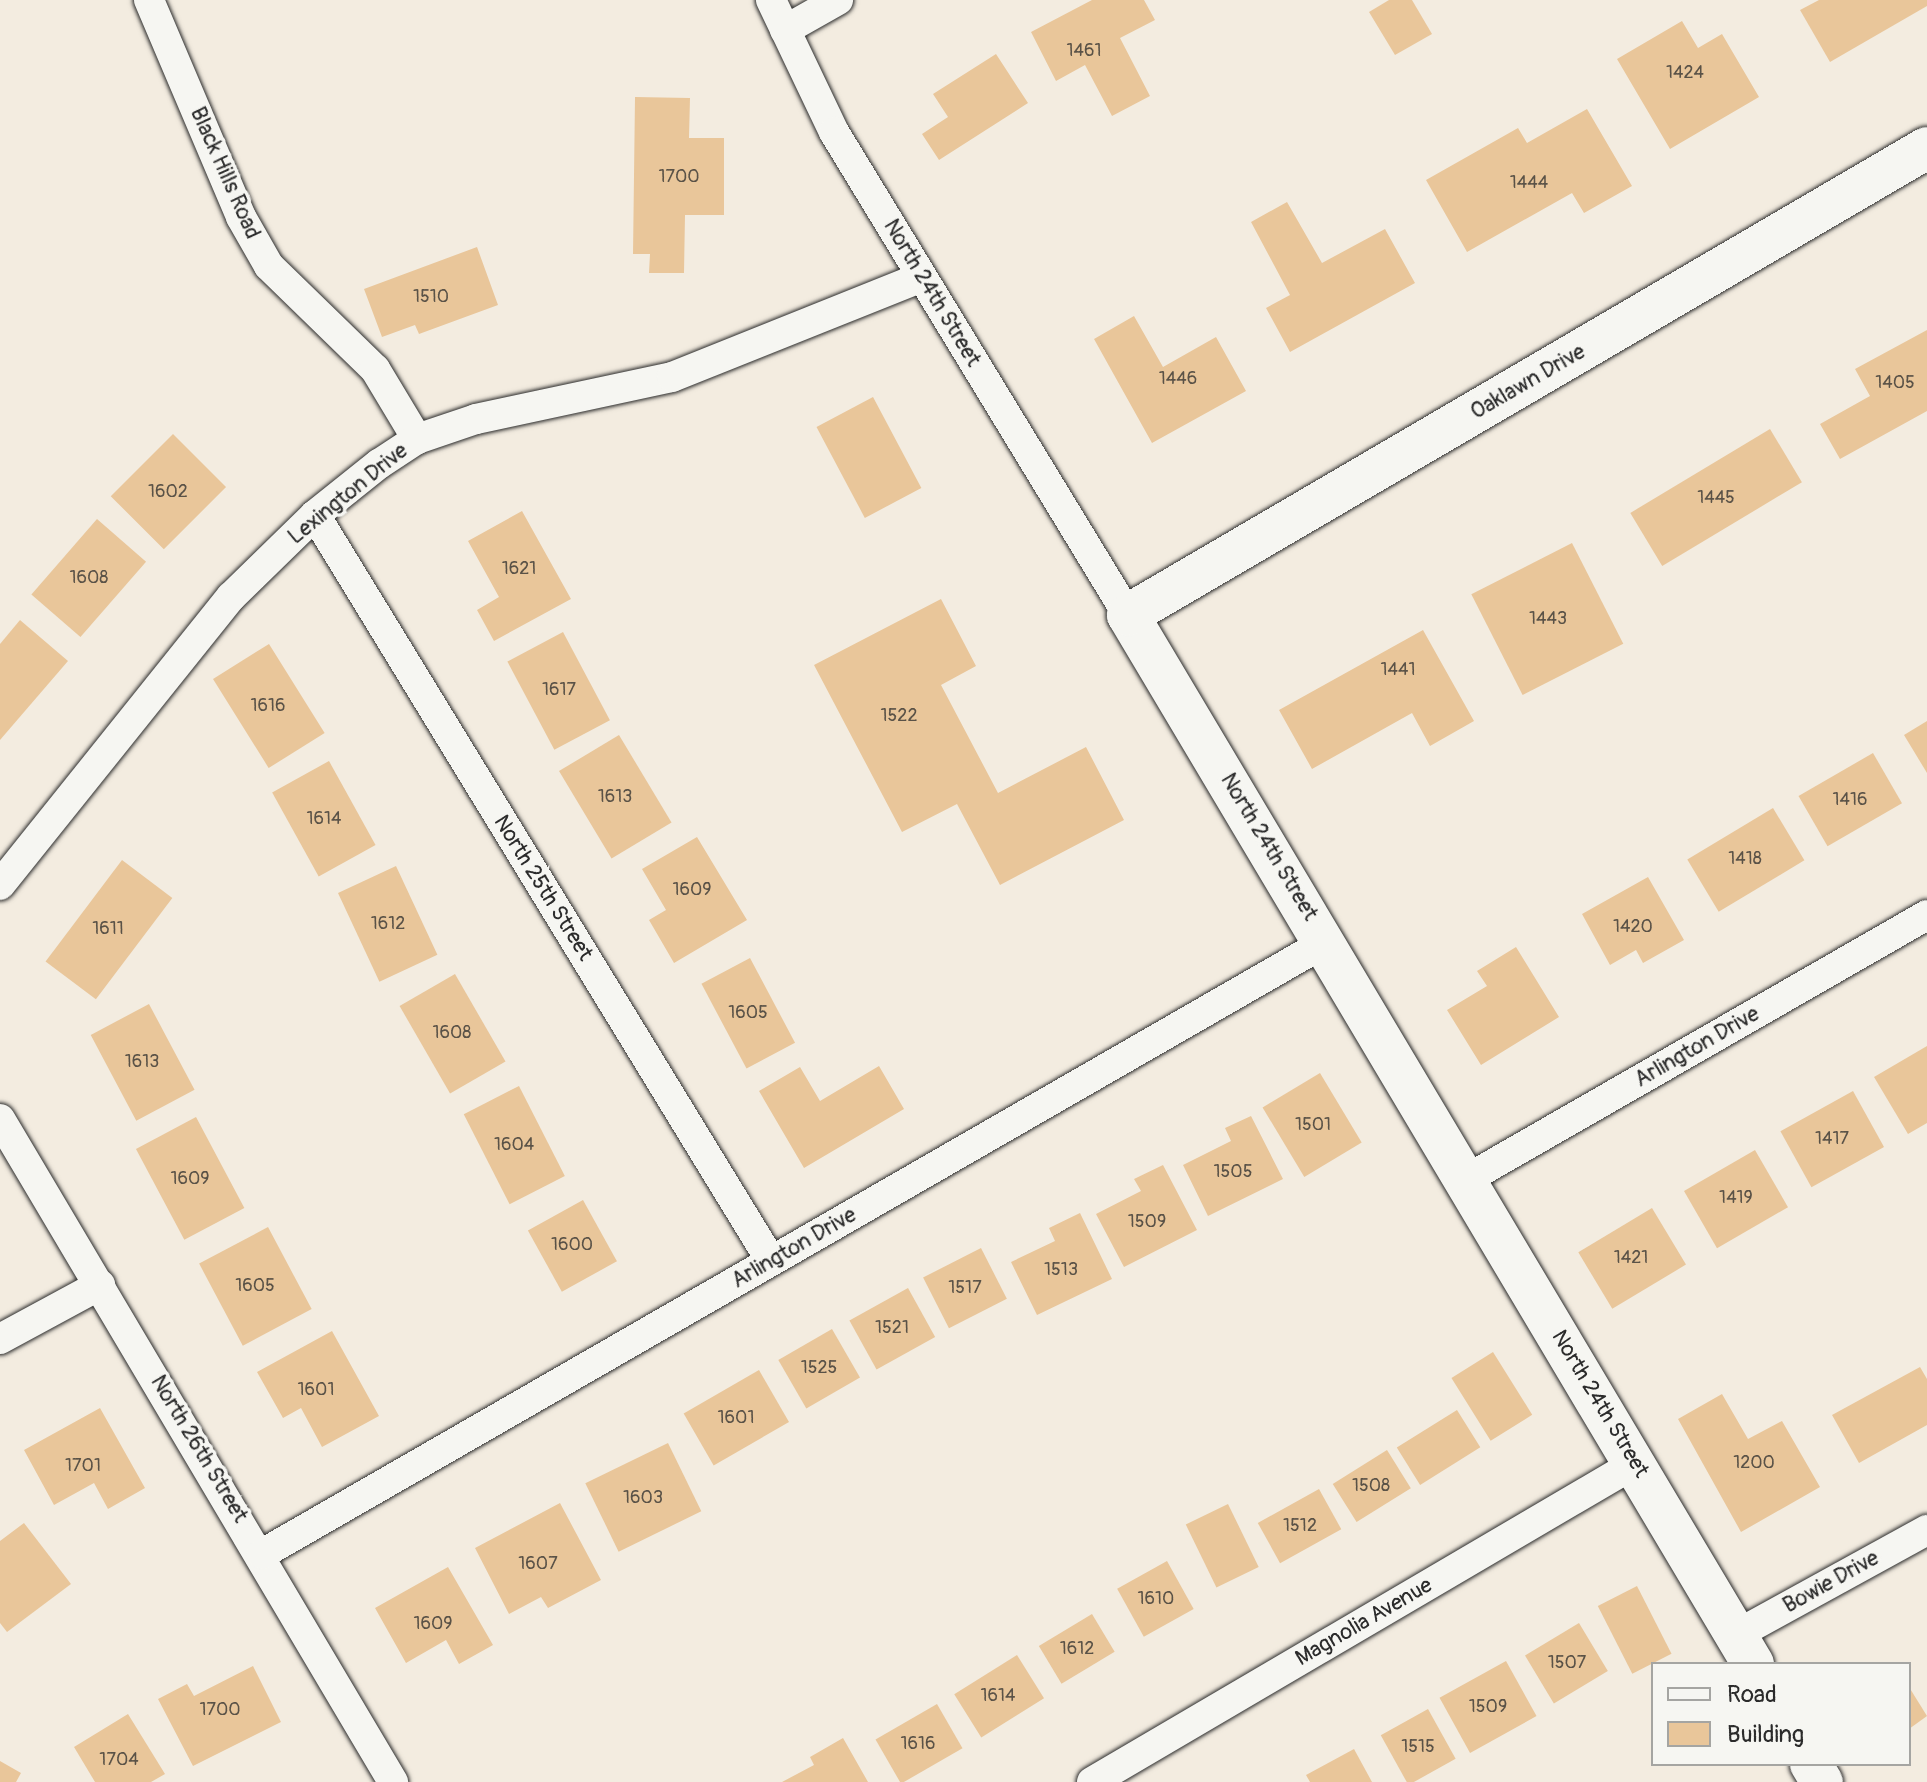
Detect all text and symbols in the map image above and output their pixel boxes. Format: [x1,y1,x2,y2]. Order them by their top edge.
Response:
house number: 1461 [1067,40,1101,62]
house number: 1424 [1666,62,1704,84]
street label: Black Hills Road [184,103,266,243]
house number: 1700 [658,166,700,188]
house number: 1444 [1510,172,1548,194]
street label: North 24th Street [878,215,986,371]
house number: 1510 [413,286,449,308]
street label: Oaklawn Drive [1466,339,1590,425]
house number: 1446 [1159,368,1197,390]
house number: 1405 [1875,372,1915,394]
street label: Lexington Drive [283,438,413,550]
house number: 1602 [148,481,188,503]
house number: 1445 [1697,487,1735,509]
house number: 1621 [502,558,536,580]
house number: 1608 [70,567,108,589]
house number: 1443 [1529,608,1567,630]
house number: 1441 [1381,659,1415,681]
house number: 1617 [542,679,576,701]
house number: 1616 [250,695,286,717]
house number: 1522 [881,705,917,727]
street label: North 24th Street [1215,769,1323,925]
house number: 1613 [598,786,632,808]
house number: 1416 [1833,789,1867,811]
house number: 1614 [307,808,341,830]
street label: North 25th Street [488,810,598,966]
house number: 1418 [1728,848,1762,870]
house number: 1609 [672,879,712,901]
house number: 1612 [371,913,405,935]
house number: 1420 [1613,916,1653,938]
house number: 1611 [92,918,124,940]
street label: Arlington Drive [1630,1001,1764,1093]
house number: 1605 [728,1002,768,1024]
house number: 1608 [433,1022,471,1044]
house number: 1613 [125,1051,159,1073]
house number: 1501 [1295,1114,1331,1136]
house number: 1417 [1815,1128,1849,1150]
house number: 1604 [494,1134,534,1156]
house number: 1505 [1214,1161,1252,1183]
house number: 1609 [170,1168,210,1190]
house number: 1419 [1719,1187,1753,1209]
street label: Arlington Drive [727,1202,861,1294]
house number: 1509 [1128,1211,1166,1233]
house number: 1600 [551,1234,593,1256]
house number: 1421 [1614,1247,1648,1269]
house number: 1513 [1044,1259,1078,1281]
house number: 1605 [235,1275,275,1297]
house number: 1517 [948,1277,982,1299]
house number: 1521 [875,1317,909,1339]
street label: North 24th Street [1546,1326,1654,1482]
house number: 1525 [801,1357,837,1379]
street label: North 26th Street [145,1371,253,1527]
house number: 1601 [298,1379,334,1401]
house number: 1601 [718,1407,754,1429]
house number: 1200 [1733,1452,1775,1474]
house number: 1701 [65,1455,101,1477]
house number: 1508 [1352,1475,1390,1497]
house number: 1603 [623,1487,663,1509]
house number: 1512 [1283,1515,1317,1537]
street label: Bowie Drive [1779,1545,1883,1619]
house number: 1607 [518,1553,558,1575]
street label: Magnolia Avenue [1291,1572,1437,1672]
house number: 1610 [1138,1588,1174,1610]
house number: 1609 [413,1613,453,1635]
house number: 1612 [1060,1638,1094,1660]
house number: 1507 [1548,1652,1586,1674]
legend [1651,1662,1911,1766]
text: Road [1727,1680,1777,1709]
house number: 1614 [981,1685,1015,1707]
house number: 1509 [1469,1696,1507,1718]
house number: 1700 [199,1699,241,1721]
text: Building [1727,1720,1804,1749]
house number: 1616 [900,1733,936,1755]
house number: 1515 [1401,1736,1435,1758]
house number: 1704 [99,1749,139,1771]

